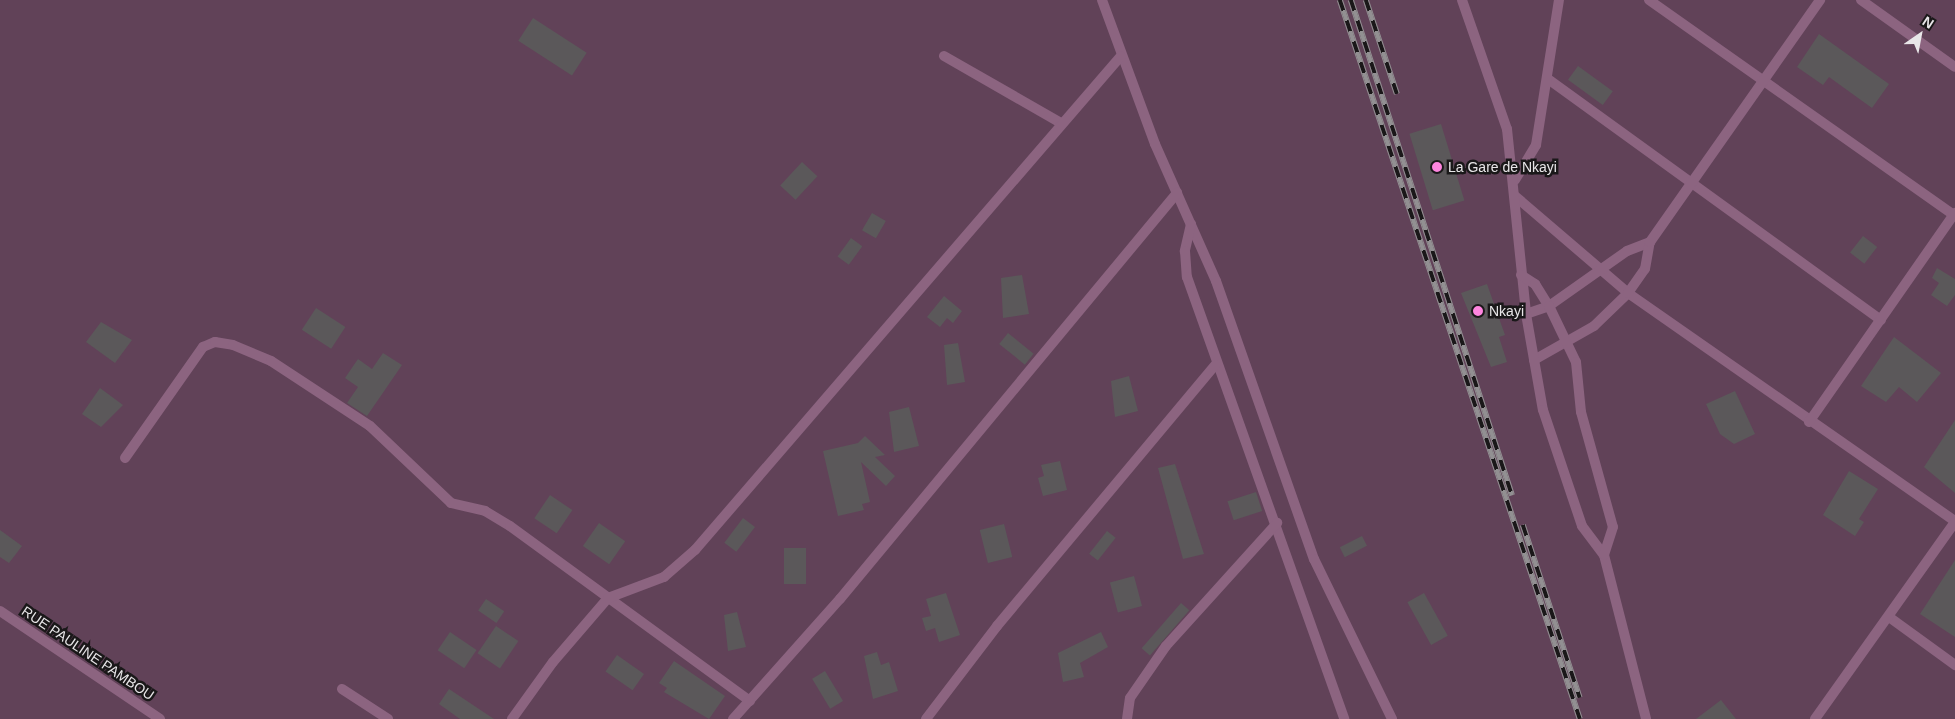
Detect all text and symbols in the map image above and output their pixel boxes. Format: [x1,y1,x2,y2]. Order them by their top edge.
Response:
north arrow [1895,10,1945,60]
text: N [1920,13,1937,32]
place label: La Gare de Nkayi [1448,159,1557,175]
marker: La Gare de Nkayi [1430,160,1444,174]
place label: Nkayi [1489,303,1524,319]
marker: Nkayi [1471,304,1485,318]
street label: RUE PAULINE PAMBOU [19,602,157,704]

